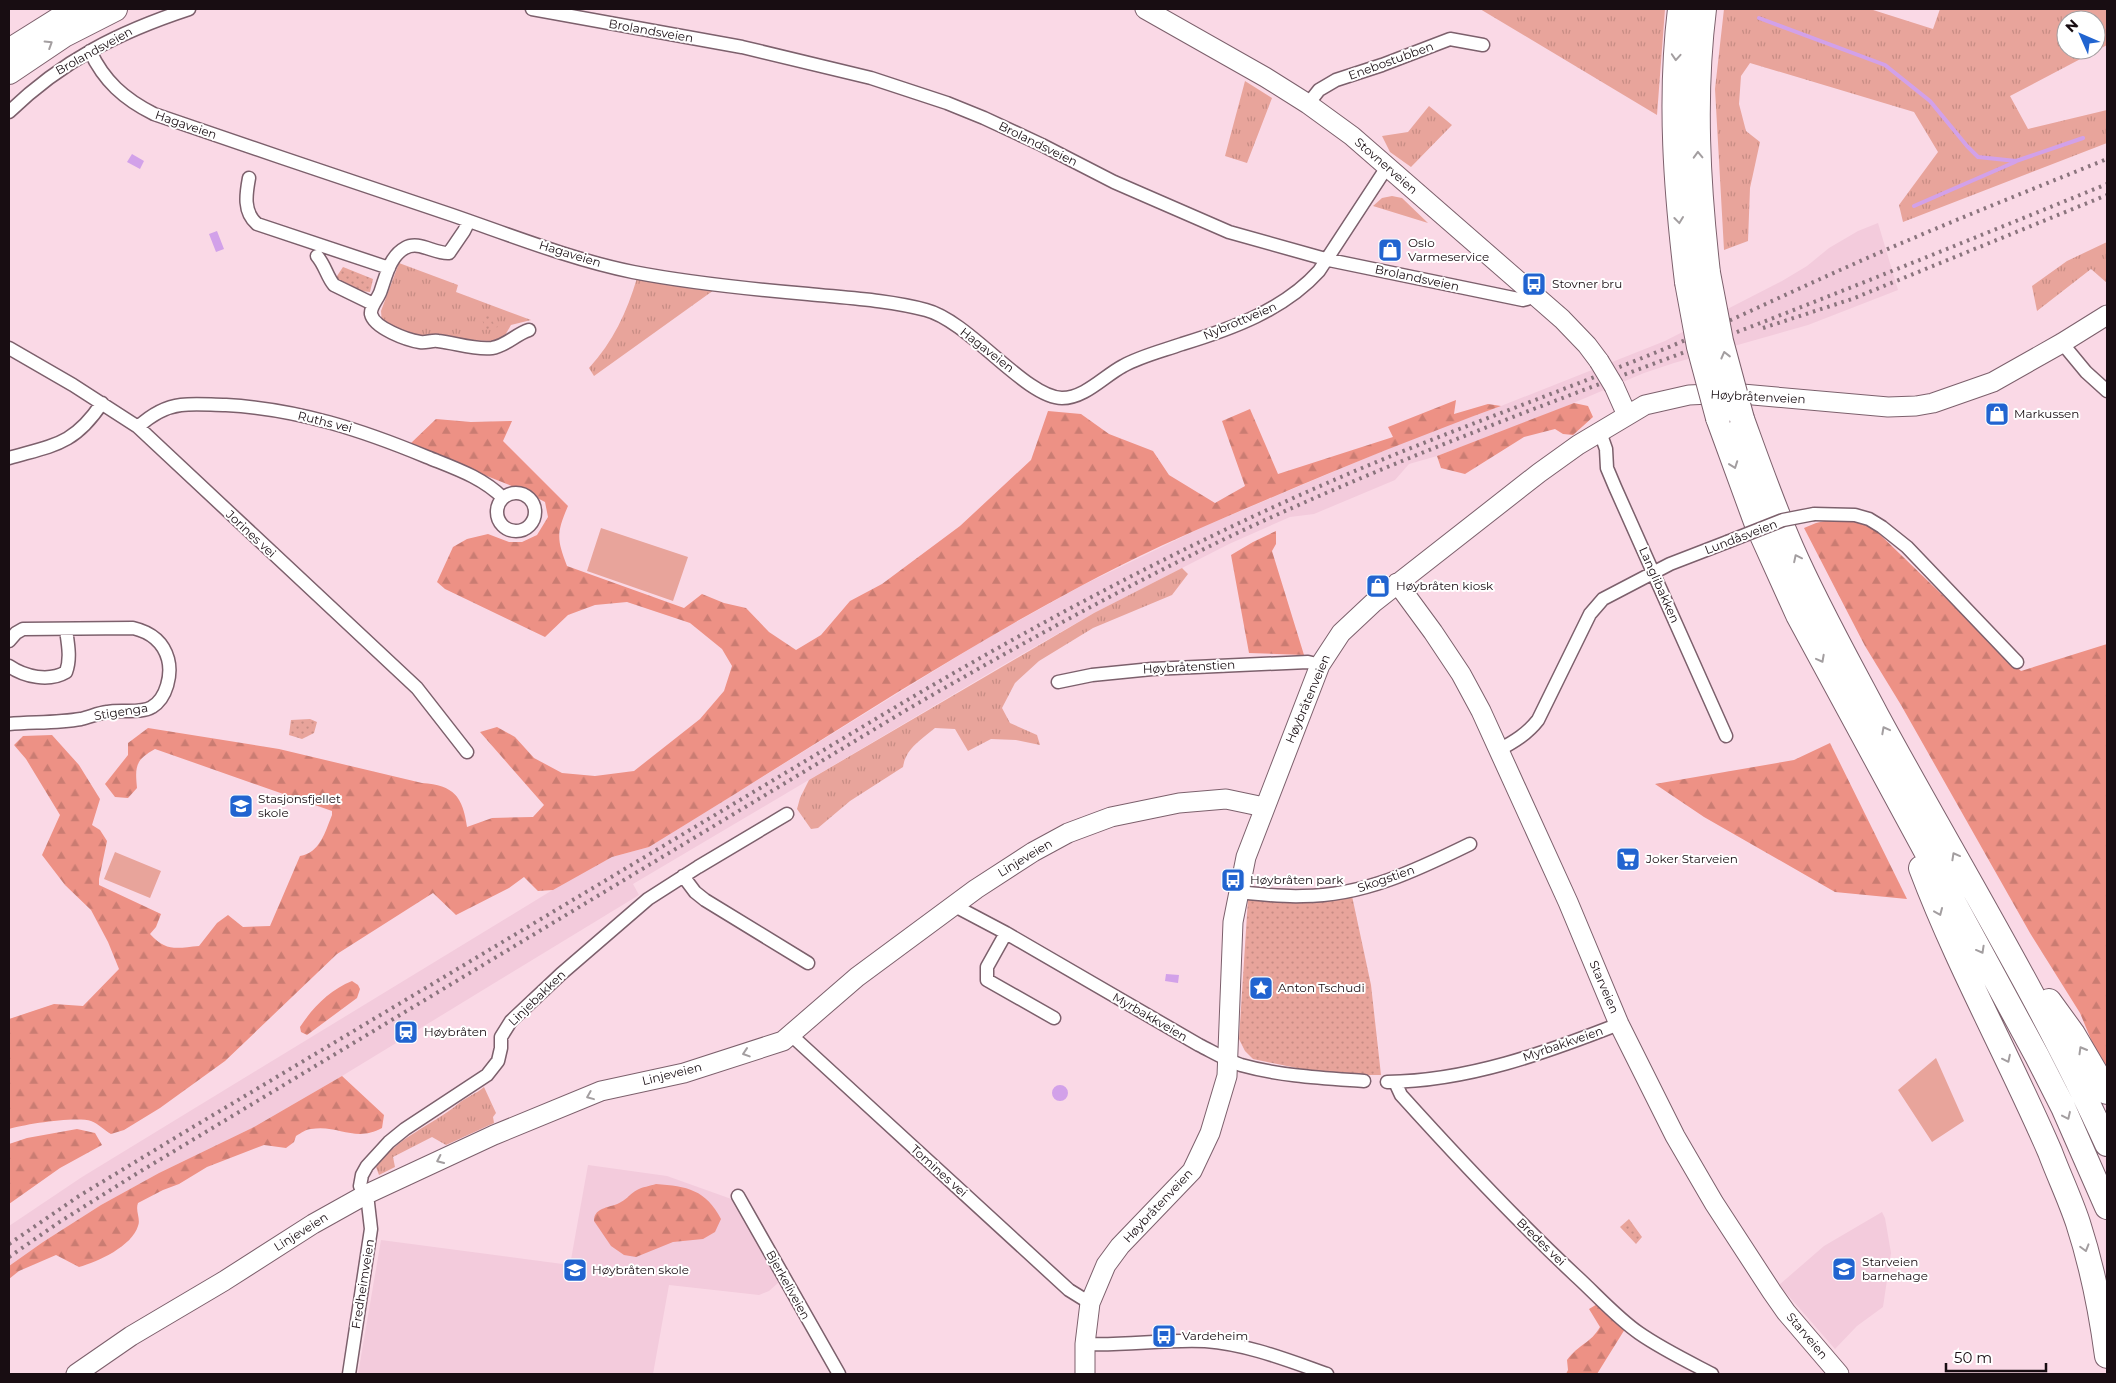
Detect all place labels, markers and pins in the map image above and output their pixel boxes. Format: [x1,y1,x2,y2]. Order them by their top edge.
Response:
place label: Oslo Varmeservice [1408,235,1489,264]
shop icon: Oslo Varmeservice [1377,237,1403,263]
bus stop icon: Stovner bru [1521,271,1547,297]
place label: Stovner bru [1552,276,1622,291]
shop icon: Markussen [1984,401,2010,427]
place label: Markussen [2014,406,2079,421]
shop icon: Høybråten kiosk [1365,573,1391,599]
place label: Høybråten kiosk [1396,578,1494,593]
place label: Stasjonsfjellet skole [258,791,341,820]
school or university icon: Stasjonsfjellet skole [228,793,254,819]
supermarket icon: Joker Starveien [1615,846,1641,872]
place label: Joker Starveien [1645,851,1738,866]
bus stop icon: Høybråten park [1220,867,1246,893]
place label: Høybråten park [1250,872,1344,887]
place icon: Anton Tschudi [1248,975,1274,1001]
place label: Anton Tschudi [1278,980,1365,995]
station icon: Høybråten [393,1019,419,1045]
place label: Høybråten [424,1024,487,1039]
place label: Starveien barnehage [1862,1254,1928,1283]
school or university icon: Starveien barnehage [1831,1256,1857,1282]
school or university icon: Høybråten skole [562,1257,588,1283]
place label: Høybråten skole [592,1262,689,1277]
bus stop icon: Vardeheim [1151,1323,1177,1349]
place label: Vardeheim [1182,1328,1248,1343]

